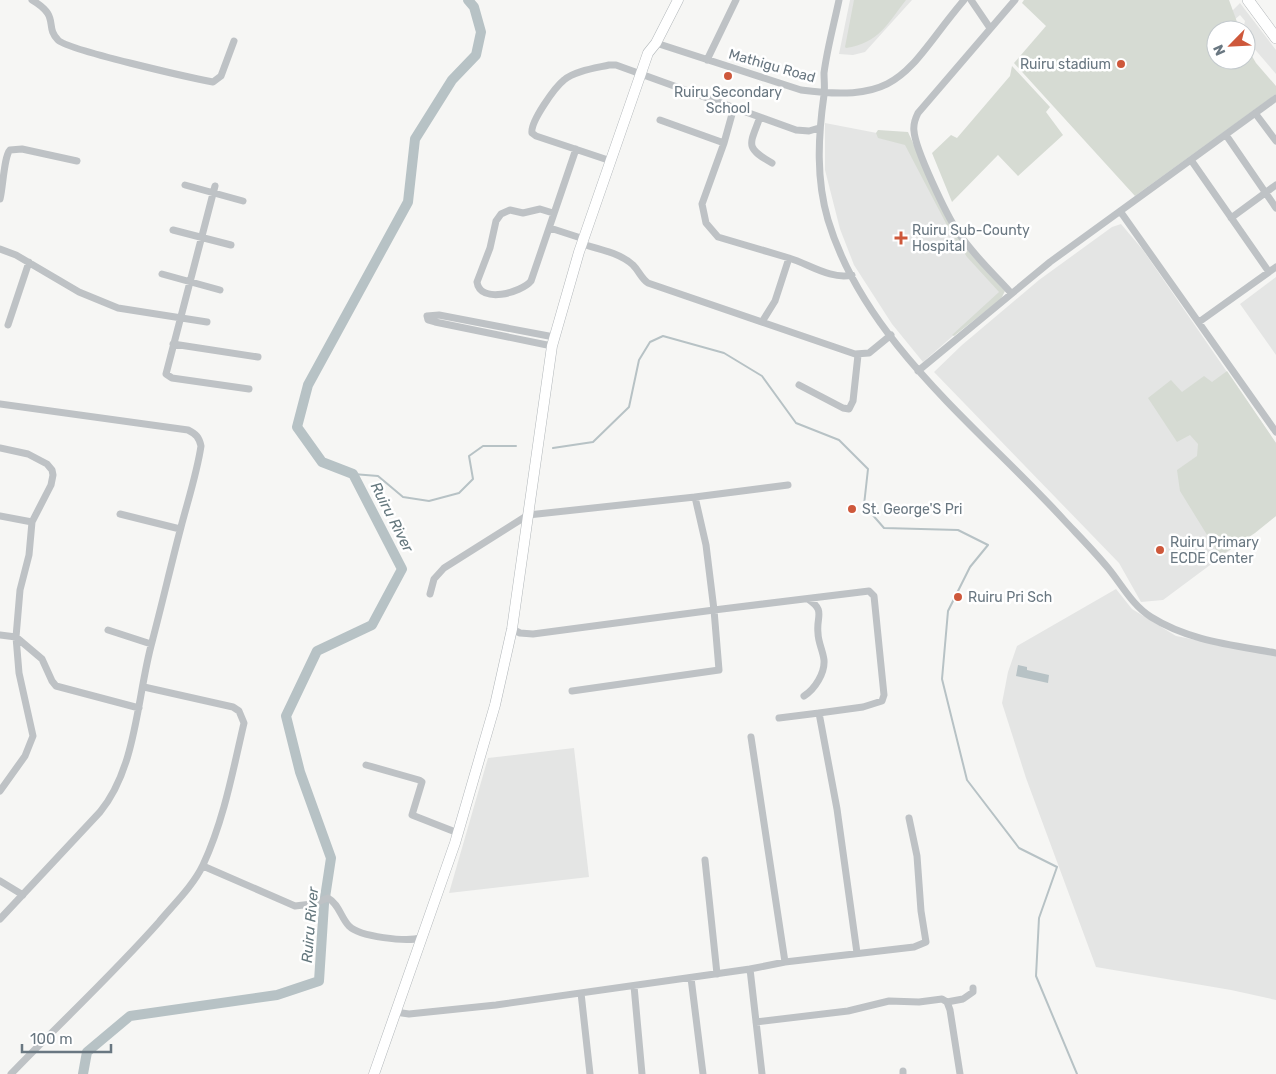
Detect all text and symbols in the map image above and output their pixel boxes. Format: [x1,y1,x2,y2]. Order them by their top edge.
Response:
north arrow [1206,20,1256,70]
text: N [1210,42,1229,58]
street label: Mathigu Road [727,45,817,87]
place label: Ruiru stadium [1020,56,1111,73]
marker: Ruiru stadium [1115,58,1127,70]
marker: Ruiru Secondary School [722,70,734,82]
place label: Ruiru Secondary School [674,84,782,117]
place label: Ruiru Sub-County Hospital [912,222,1030,255]
marker: Ruiru Sub-County Hospital [894,231,908,245]
water label: Ruiru River [367,479,418,556]
place label: St. George'S Pri [862,501,962,518]
marker: St. George'S Pri [846,503,858,515]
place label: Ruiru Primary ECDE Center [1170,534,1259,567]
marker: Ruiru Primary ECDE Center [1154,544,1166,556]
place label: Ruiru Pri Sch [968,589,1052,606]
marker: Ruiru Pri Sch [952,591,964,603]
water label: Ruiru River [298,885,322,964]
scale bar [22,1022,111,1054]
text: 100 m [30,1030,72,1048]

